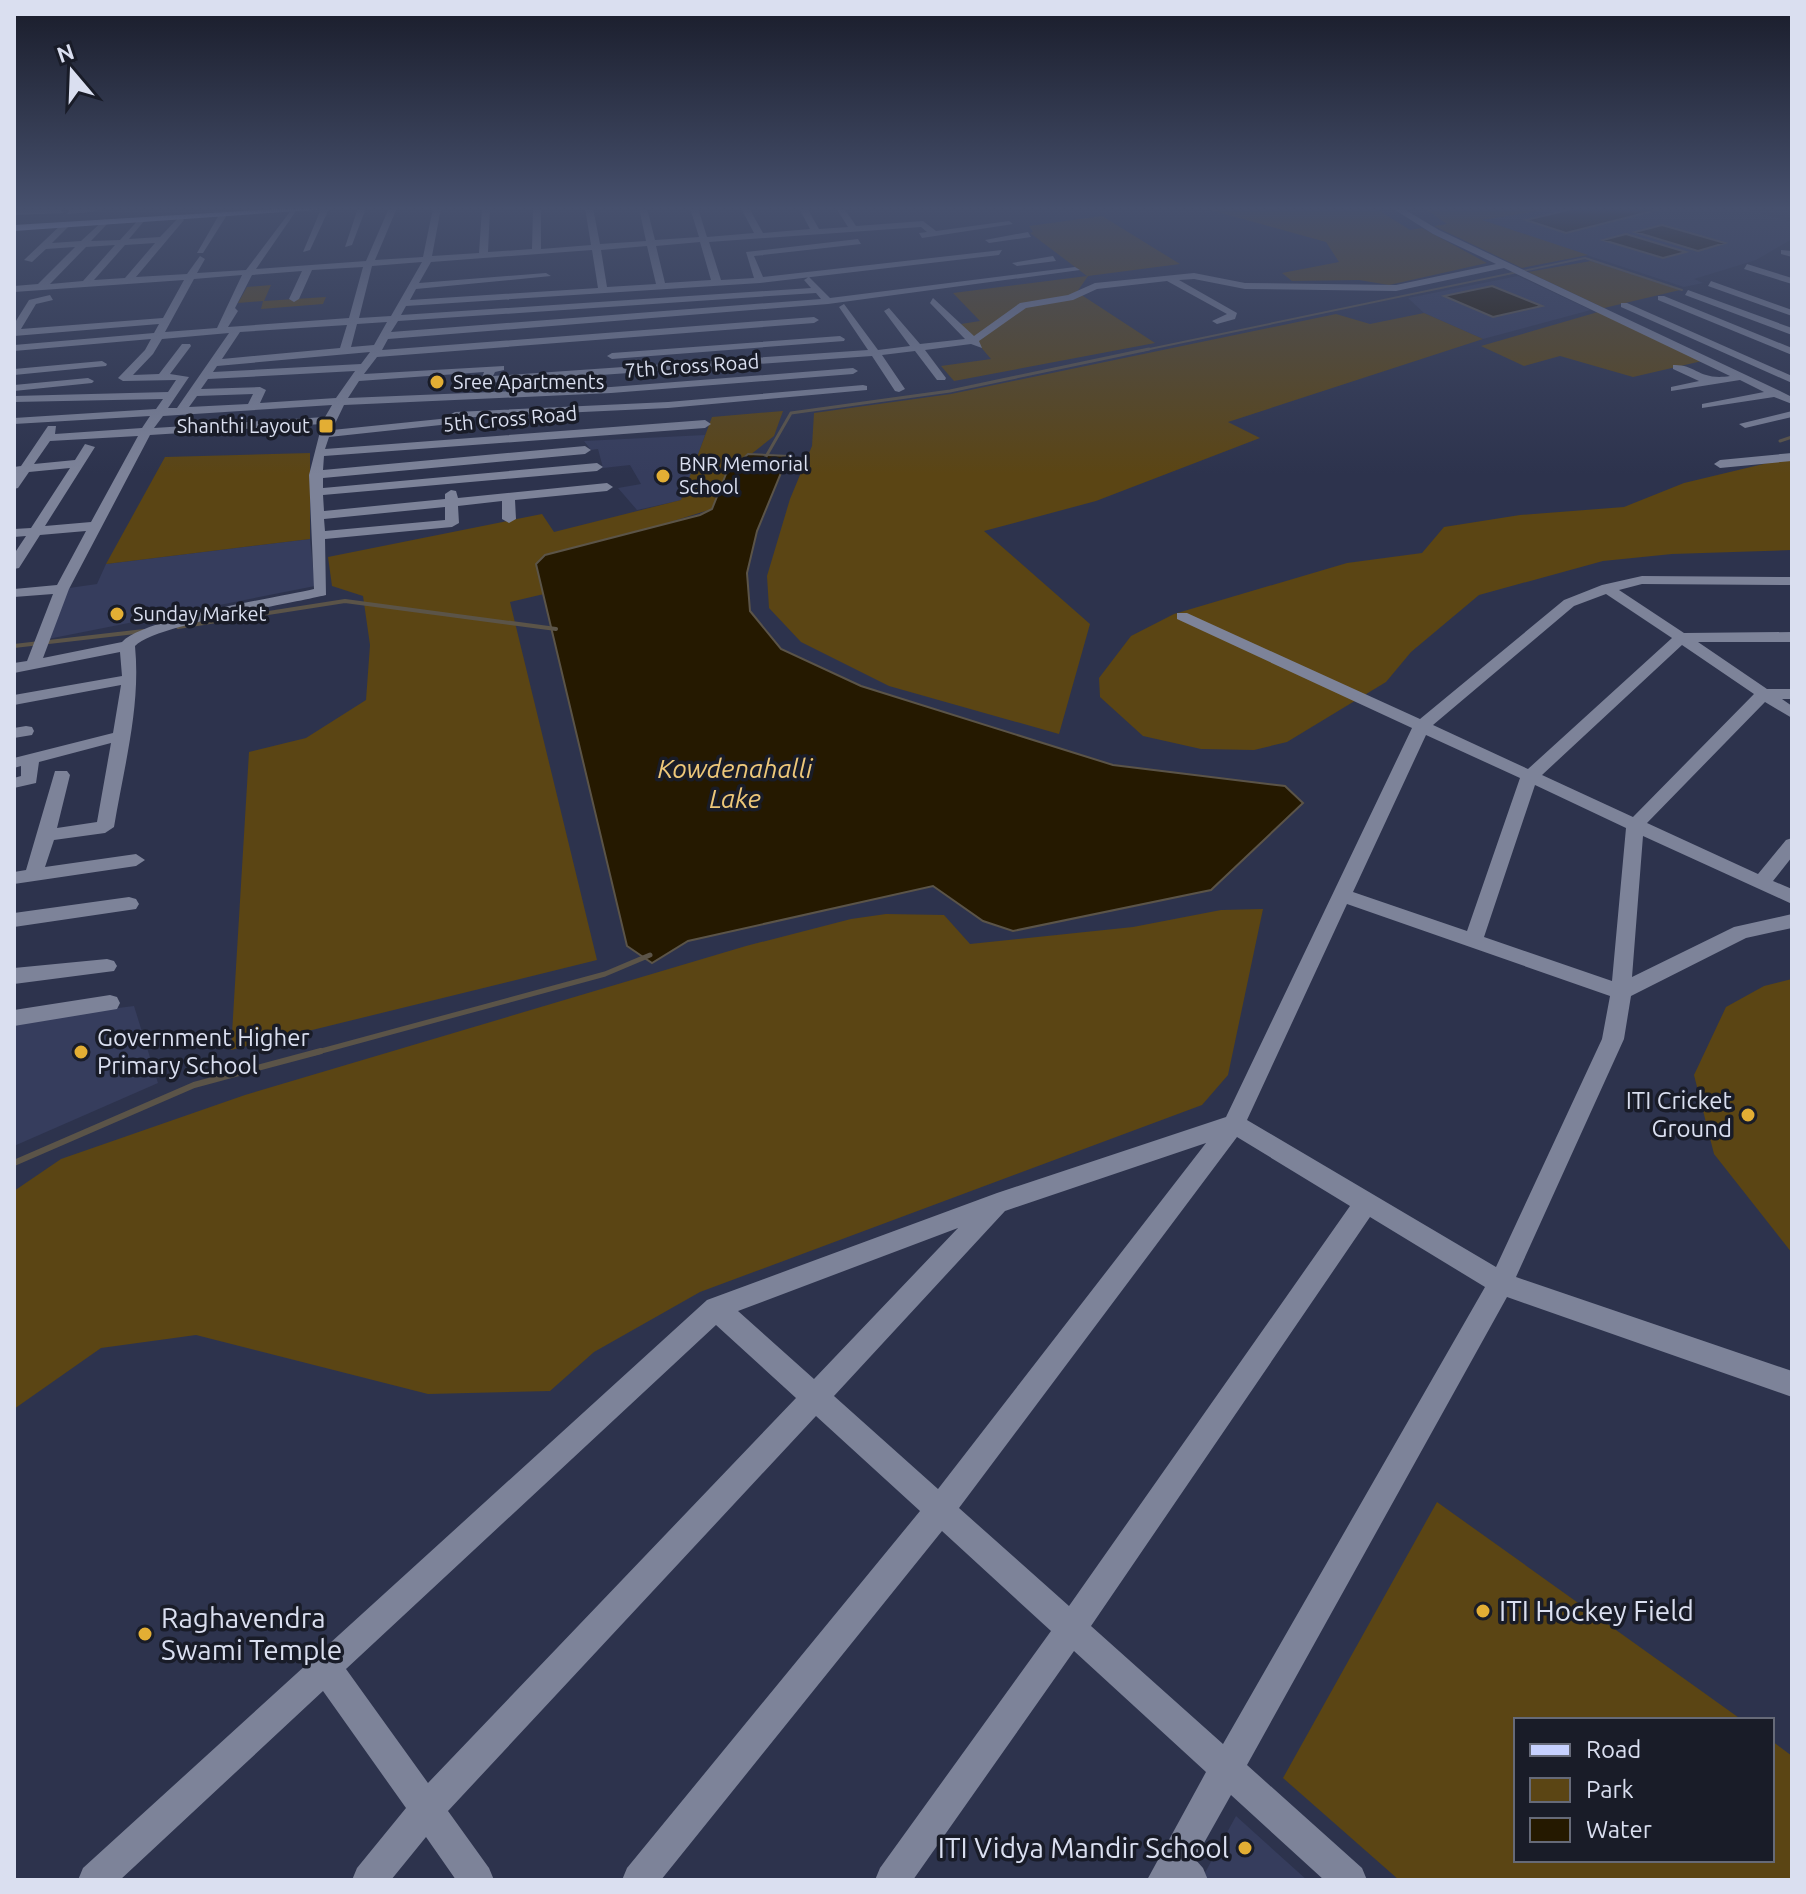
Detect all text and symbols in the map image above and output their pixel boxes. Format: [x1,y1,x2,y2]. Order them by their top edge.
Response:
north arrow [32,32,112,112]
text: N [53,38,77,67]
street label: 7th Cross Road [624,349,760,382]
place label: Sree Apartments [453,370,604,393]
marker: Sree Apartments [428,373,446,391]
street label: 5th Cross Road [442,401,578,436]
place label: Shanthi Layout [177,414,310,437]
marker: Shanthi Layout [317,417,335,435]
place label: BNR Memorial School [679,452,808,498]
marker: BNR Memorial School [654,467,672,485]
place label: Sunday Market [133,602,267,625]
marker: Sunday Market [108,605,126,623]
water label: Kowdenahalli Lake [657,754,814,813]
place label: Government Higher Primary School [97,1024,310,1079]
marker: Government Higher Primary School [72,1043,90,1061]
place label: ITI Cricket Ground [1626,1087,1733,1142]
marker: ITI Cricket Ground [1739,1106,1757,1124]
place label: ITI Hockey Field [1499,1595,1694,1626]
place label: Raghavendra Swami Temple [161,1602,342,1665]
marker: ITI Hockey Field [1474,1602,1492,1620]
marker: Raghavendra Swami Temple [136,1625,154,1643]
legend [1514,1718,1774,1862]
text: Road [1586,1736,1641,1763]
text: Park [1586,1776,1634,1803]
text: Water [1586,1816,1652,1843]
place label: ITI Vidya Mandir School [938,1832,1229,1863]
marker: ITI Vidya Mandir School [1236,1839,1254,1857]

